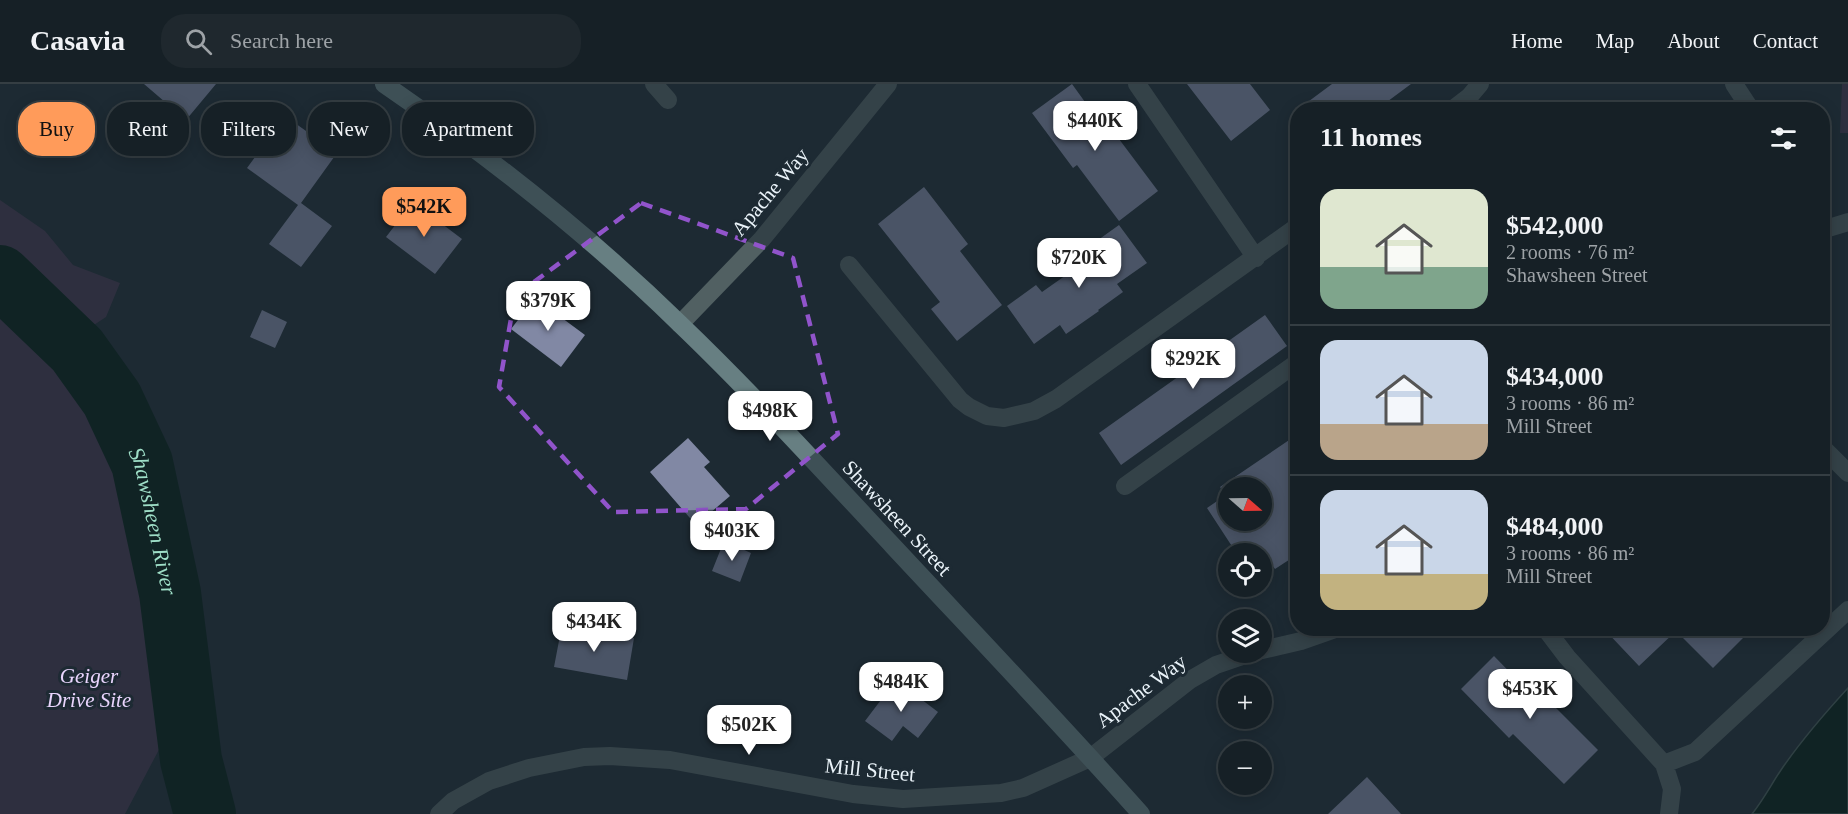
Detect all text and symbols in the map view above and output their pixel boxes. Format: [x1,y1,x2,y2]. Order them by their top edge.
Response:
search box [161,14,581,68]
text: Casavia [30,25,125,56]
icon: search [182,25,215,58]
text: Search here [230,28,333,53]
text: Home [1511,29,1563,53]
text: Map [1596,29,1634,53]
text: About [1667,29,1720,53]
text: Contact [1753,29,1818,53]
pin: $440K [1053,101,1137,152]
chip: Buy [18,102,95,156]
chip: Rent [107,102,189,156]
chip: Filters [201,102,296,156]
chip: New [308,102,390,156]
chip: Apartment [402,102,534,156]
text: $440K [1067,109,1123,131]
icon: filters [1767,122,1800,155]
text: 11 homes [1320,123,1422,152]
street label: Apache Way [726,143,814,241]
pin: $542K [382,187,466,238]
text: $542K [396,195,452,217]
text: $542,000 [1506,211,1604,240]
icon: home [1368,213,1440,285]
pin: $720K [1037,238,1121,289]
text: 2 rooms · 76 m² [1506,241,1634,263]
text: $720K [1051,246,1107,268]
text: Shawsheen Street [1506,264,1648,286]
pin: $379K [506,281,590,332]
text: $379K [520,289,576,311]
pin: $292K [1151,339,1235,390]
text: $292K [1165,347,1221,369]
text: $434,000 [1506,362,1604,391]
icon: home [1368,364,1440,436]
pin: $498K [728,391,812,442]
text: 3 rooms · 86 m² [1506,392,1634,414]
text: $498K [742,399,798,421]
text: Mill Street [1506,415,1592,437]
water label: Shawsheen River [124,443,183,598]
street label: Shawsheen Street [838,455,957,581]
north arrow [1218,477,1272,531]
map controls [1218,477,1272,795]
pin: $403K [690,511,774,562]
text: $484,000 [1506,512,1604,541]
icon: home [1368,514,1440,586]
text: $403K [704,519,760,541]
text: 3 rooms · 86 m² [1506,542,1634,564]
button: locate [1218,543,1272,597]
text: Mill Street [1506,565,1592,587]
pin: $434K [552,602,636,653]
button: layers [1218,609,1272,663]
text: $434K [566,610,622,632]
street label: Apache Way [1091,649,1191,733]
pin: $484K [859,662,943,713]
park label: Geiger Drive Site [46,664,131,712]
pin: $453K [1488,669,1572,720]
text: $484K [873,670,929,692]
button: + [1218,675,1272,729]
text: $453K [1502,677,1558,699]
pin: $502K [707,705,791,756]
text: $502K [721,713,777,735]
button: − [1218,741,1272,795]
street label: Mill Street [824,753,916,787]

